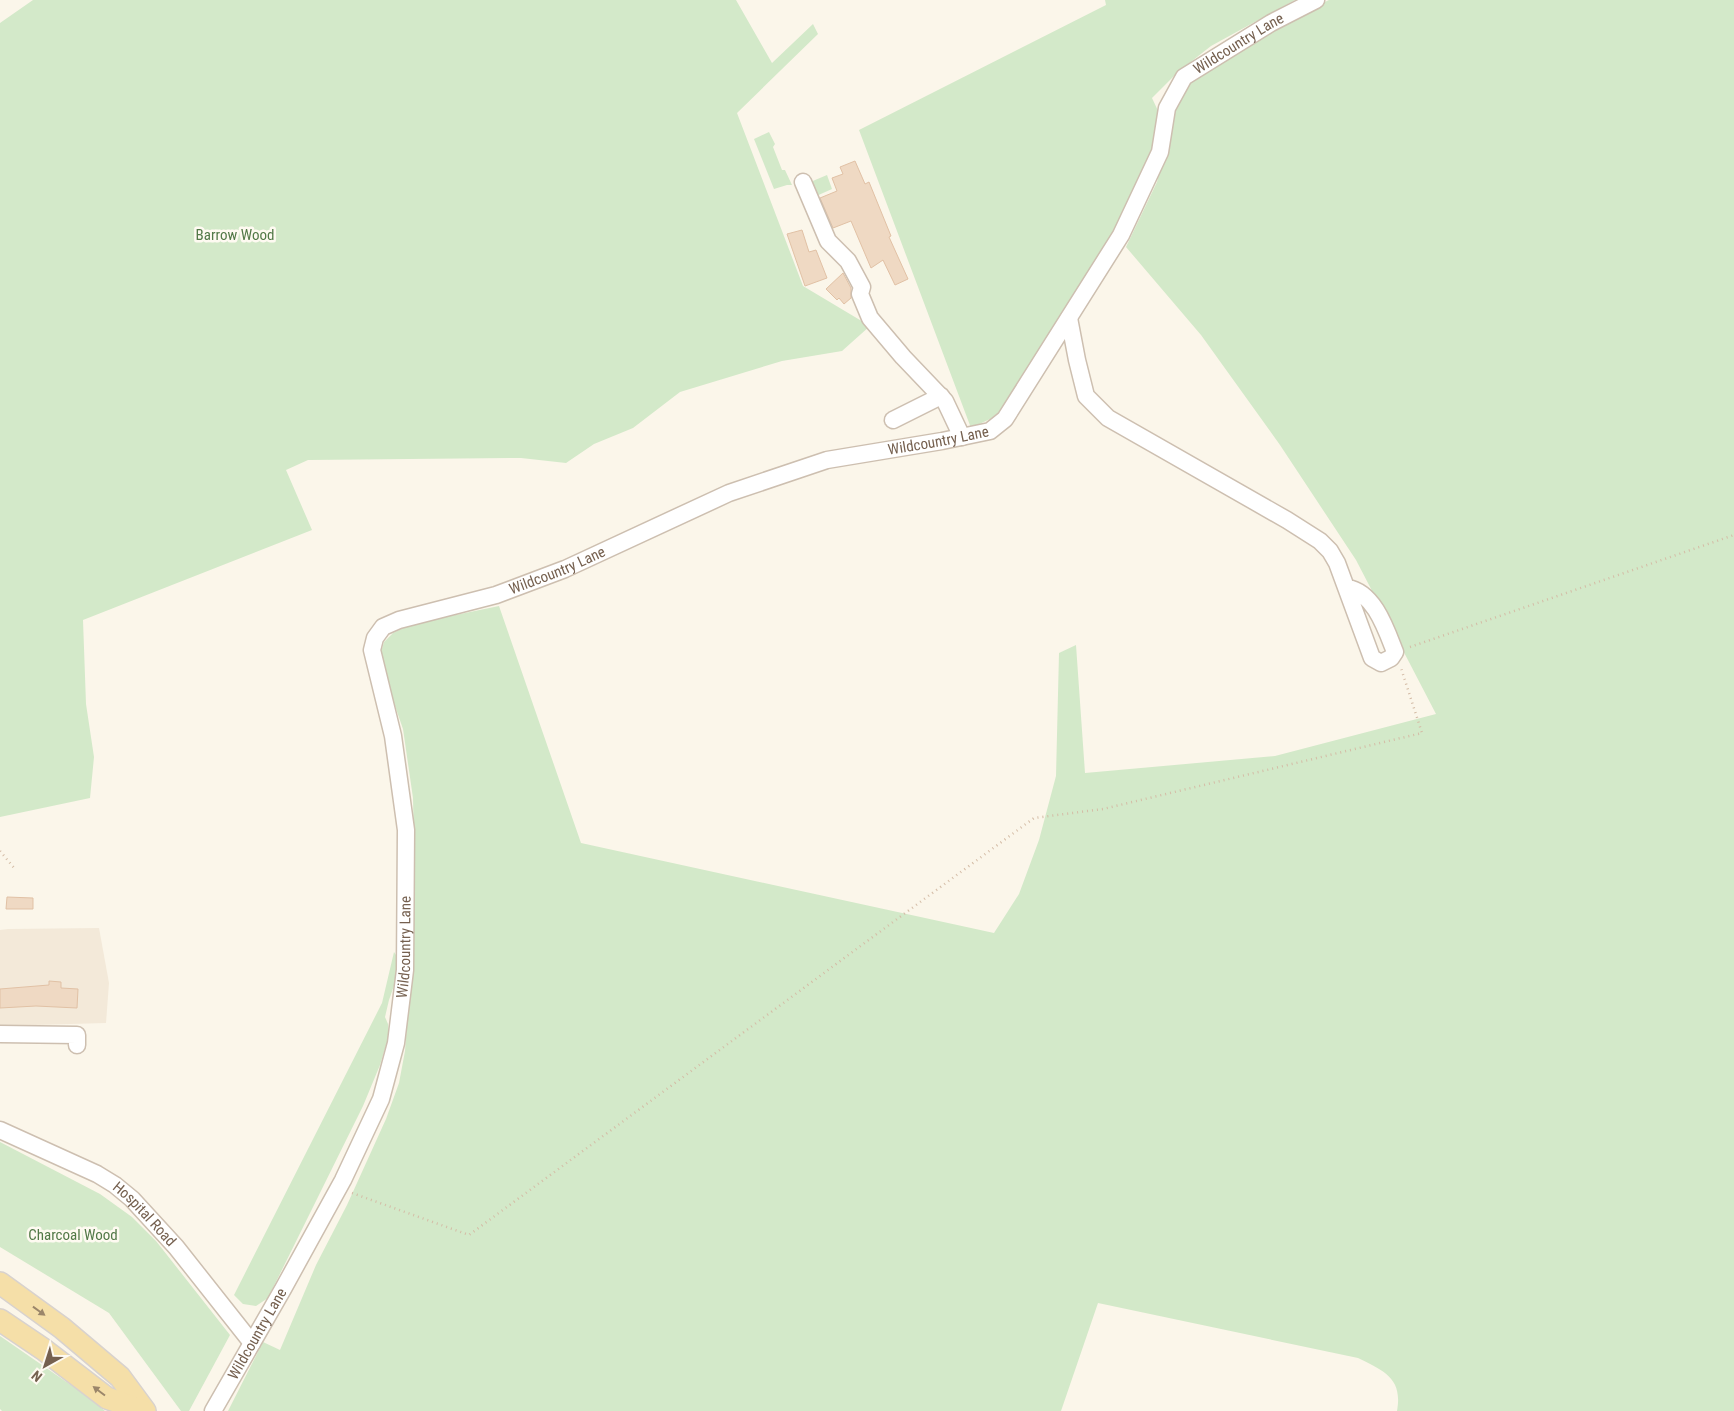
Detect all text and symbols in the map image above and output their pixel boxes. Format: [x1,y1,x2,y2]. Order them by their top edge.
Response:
street label: Wildcountry Lane [1190,9,1287,78]
park label: Barrow Wood [196,226,274,244]
street label: Wildcountry Lane [887,422,990,459]
street label: Wildcountry Lane [507,543,608,598]
street label: Wildcountry Lane [393,896,415,999]
street label: Hospital Road [109,1178,180,1250]
park label: Charcoal Wood [28,1226,118,1244]
street label: Wildcountry Lane [224,1285,291,1383]
one-way arrow [33,1306,46,1316]
north arrow [20,1341,70,1391]
text: N [28,1367,45,1385]
one-way arrow [93,1386,106,1397]

